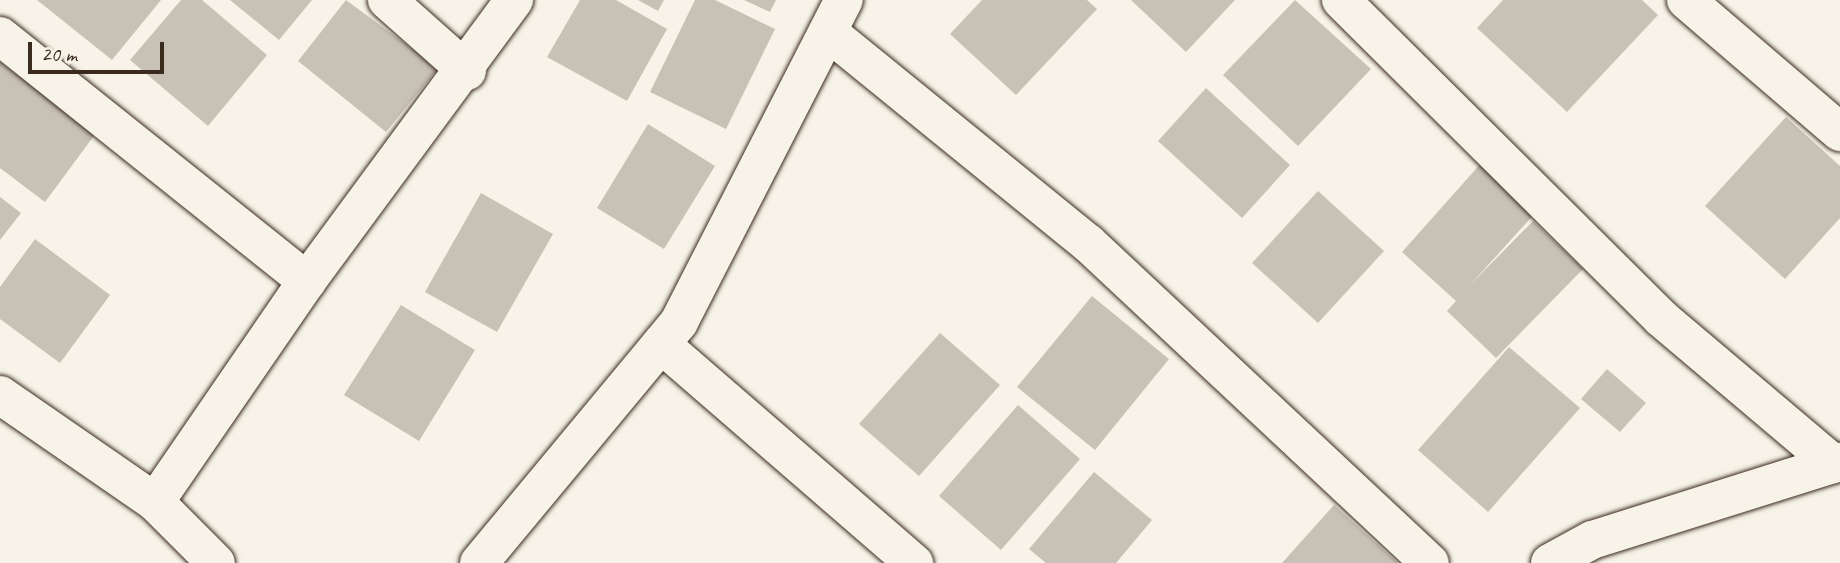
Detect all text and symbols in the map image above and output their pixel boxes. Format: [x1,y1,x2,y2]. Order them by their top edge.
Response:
scale bar [32,28,168,72]
text: 20 m [41,41,77,67]

